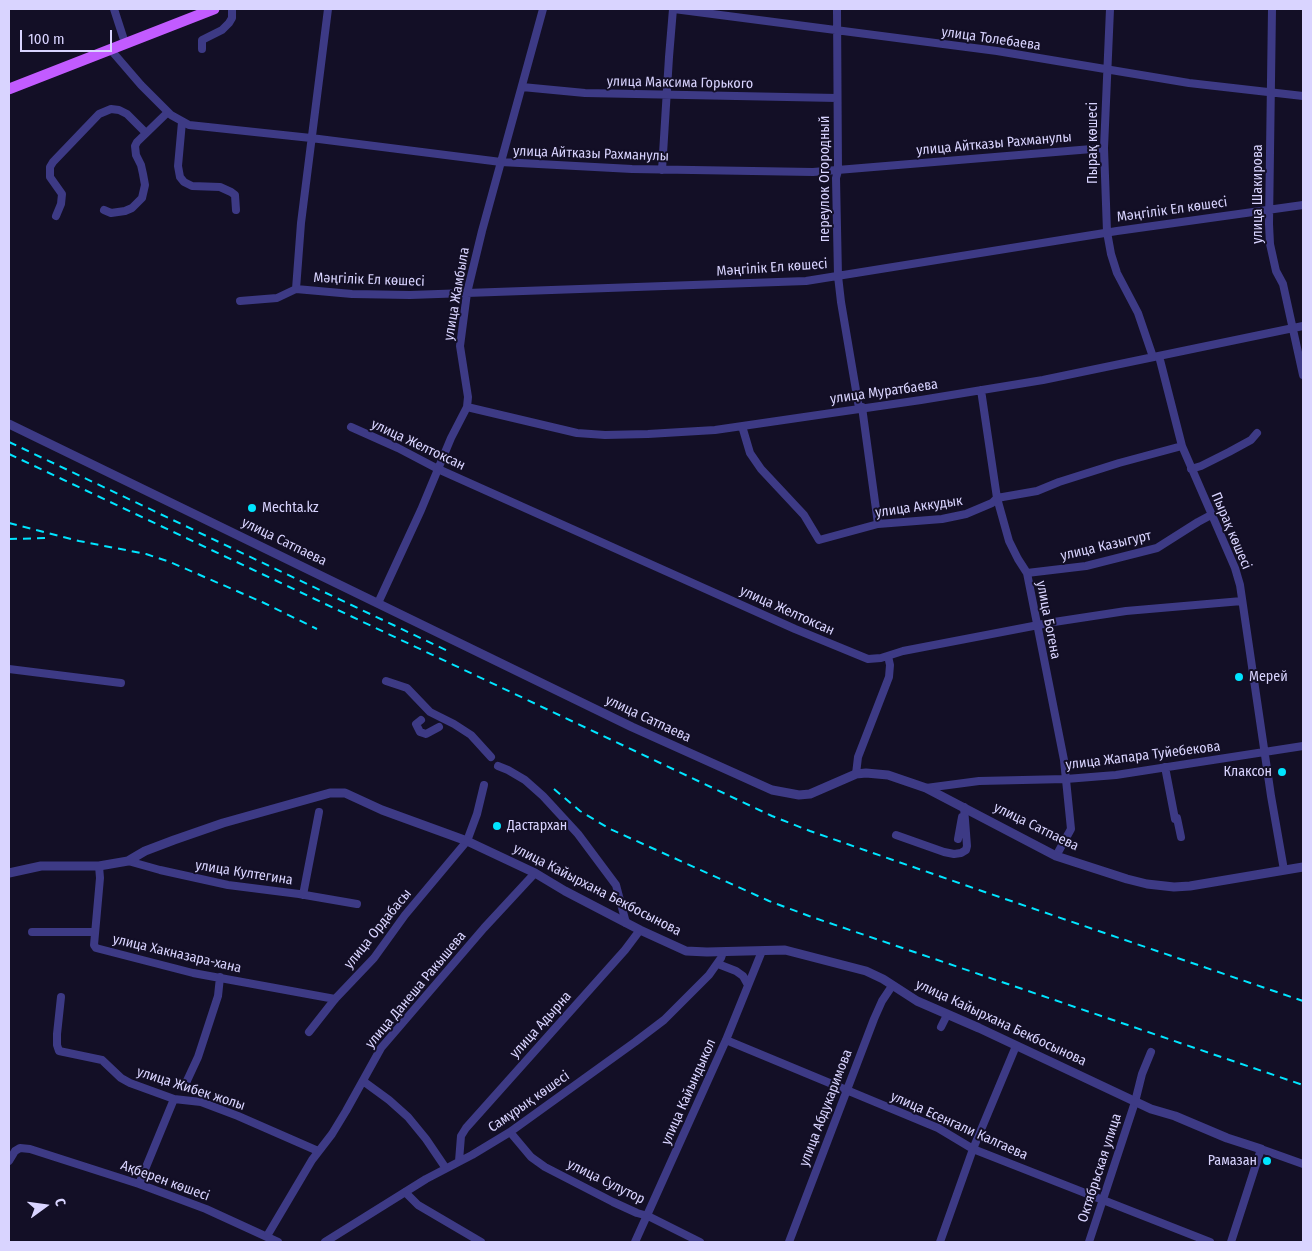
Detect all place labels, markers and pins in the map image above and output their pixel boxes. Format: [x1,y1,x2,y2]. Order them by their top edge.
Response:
place label: Mechta.kz [262,500,319,516]
marker: Mechta.kz [246,502,258,514]
place label: Мерей [1249,669,1288,685]
marker: Мерей [1233,671,1245,683]
place label: Клаксон [1223,764,1272,780]
marker: Клаксон [1276,766,1288,778]
place label: Дастархан [507,818,567,834]
marker: Дастархан [491,820,503,832]
place label: Рамазан [1208,1153,1257,1169]
marker: Рамазан [1261,1155,1273,1167]

